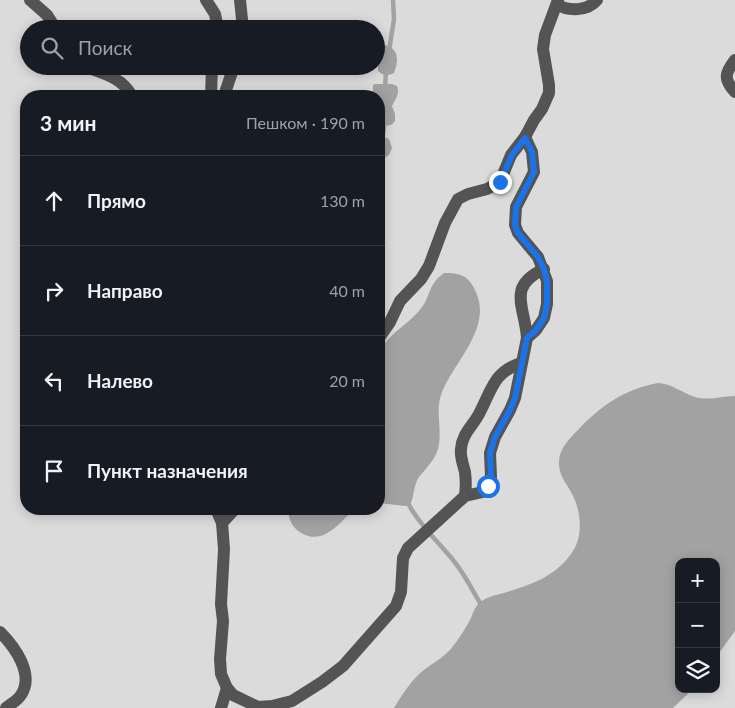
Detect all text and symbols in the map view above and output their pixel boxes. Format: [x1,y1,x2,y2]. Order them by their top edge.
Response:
search box [20,20,385,75]
icon: search [38,34,66,62]
text: Поиск [78,36,132,59]
text: 3 мин [40,110,97,135]
text: Пешком · 190 m [246,113,365,132]
route end [489,171,512,194]
icon: ahead [40,187,68,215]
text: Прямо [87,189,146,212]
text: 130 m [320,191,365,210]
icon: right [40,277,68,305]
text: Направо [87,279,163,302]
text: 40 m [329,281,365,300]
icon: left [40,367,68,395]
text: Налево [87,369,153,392]
text: 20 m [329,371,365,390]
icon: arrive [40,457,68,485]
text: Пункт назначения [87,459,248,482]
route start [477,475,500,498]
map controls [675,558,720,693]
button: + [675,558,720,603]
button: − [675,603,720,648]
button: layers [675,648,720,693]

